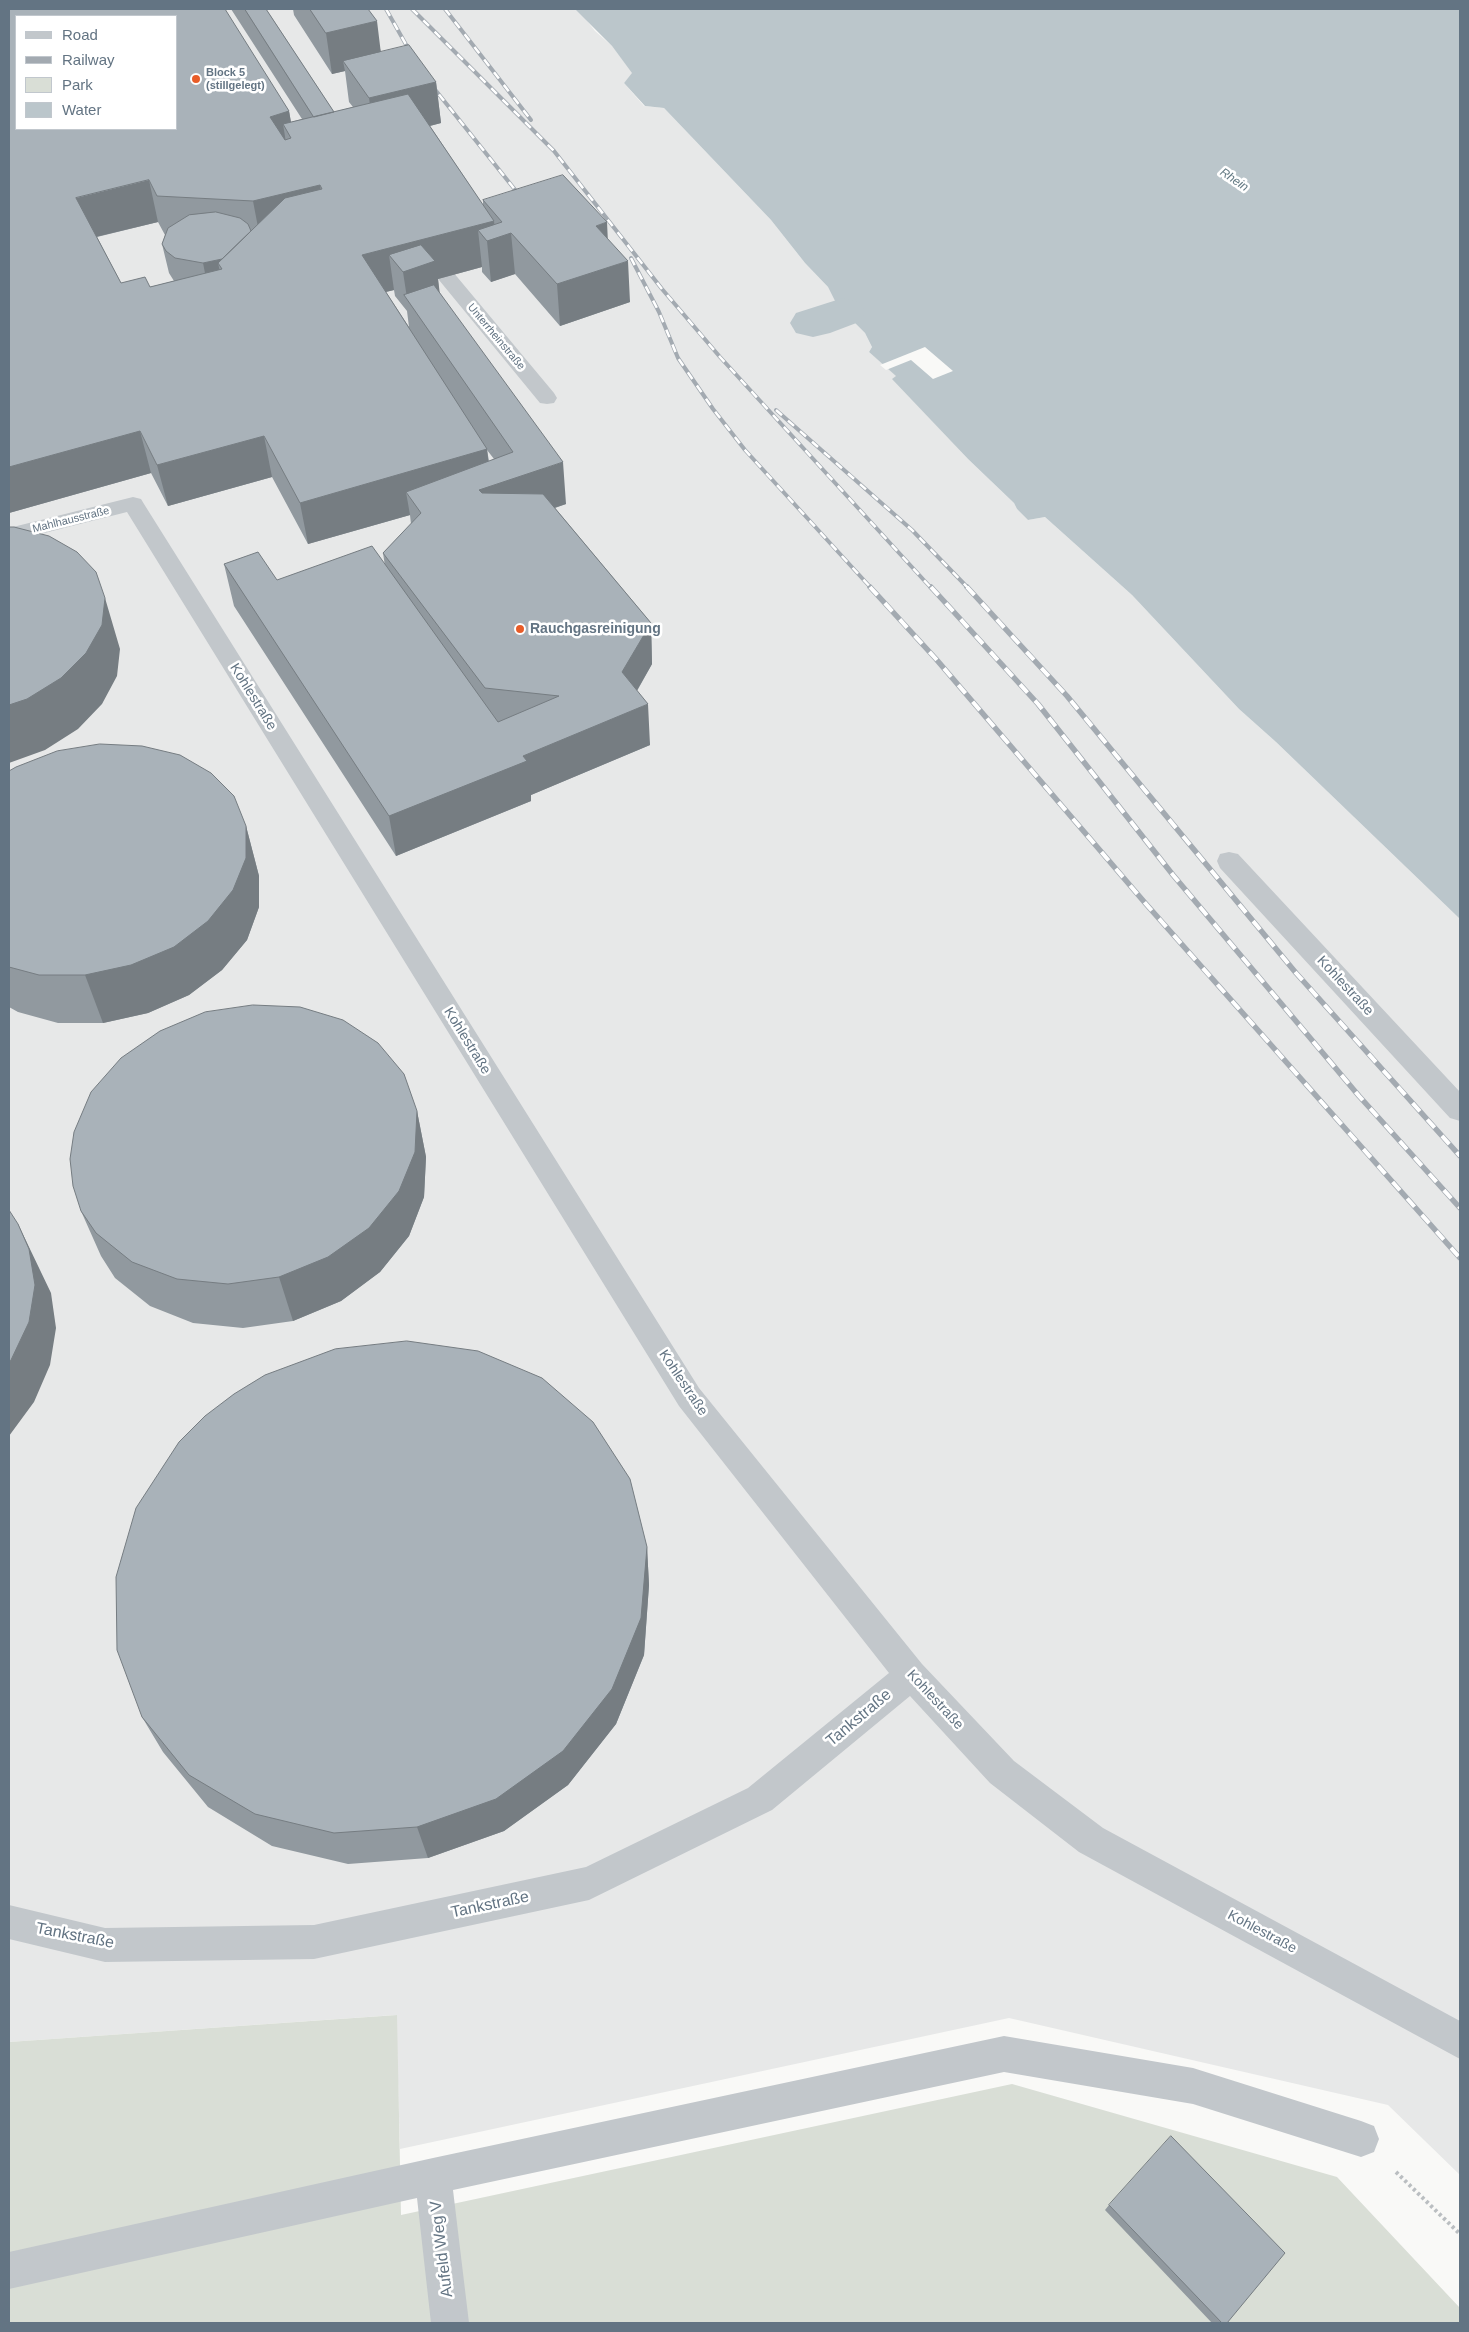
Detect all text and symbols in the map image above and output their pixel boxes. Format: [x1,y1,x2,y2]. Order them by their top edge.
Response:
legend [15,15,178,130]
text: Road [62,26,98,43]
text: Railway [62,51,115,68]
place label: Block 5 (stillgelegt) [206,66,265,92]
marker: Block 5 (stillgelegt) [190,73,202,85]
text: Park [62,76,93,93]
text: Water [62,101,101,118]
water label: Rhein [1217,165,1251,195]
street label: Unterrheinstraße [464,301,528,373]
street label: Mahlhausstraße [31,504,111,536]
place label: Rauchgasreinigung [530,621,661,637]
marker: Rauchgasreinigung [514,623,526,635]
street label: Kohlestraße [226,661,280,733]
street label: Kohlestraße [1313,953,1377,1019]
street label: Kohlestraße [440,1005,494,1077]
street label: Kohlestraße [655,1347,711,1419]
street label: Kohlestraße [903,1667,967,1733]
street label: Tankstraße [823,1685,895,1751]
street label: Tankstraße [449,1887,531,1923]
street label: Kohlestraße [1225,1907,1299,1957]
street label: Tankstraße [34,1919,116,1953]
street label: Aufeld Weg V [427,2199,457,2299]

